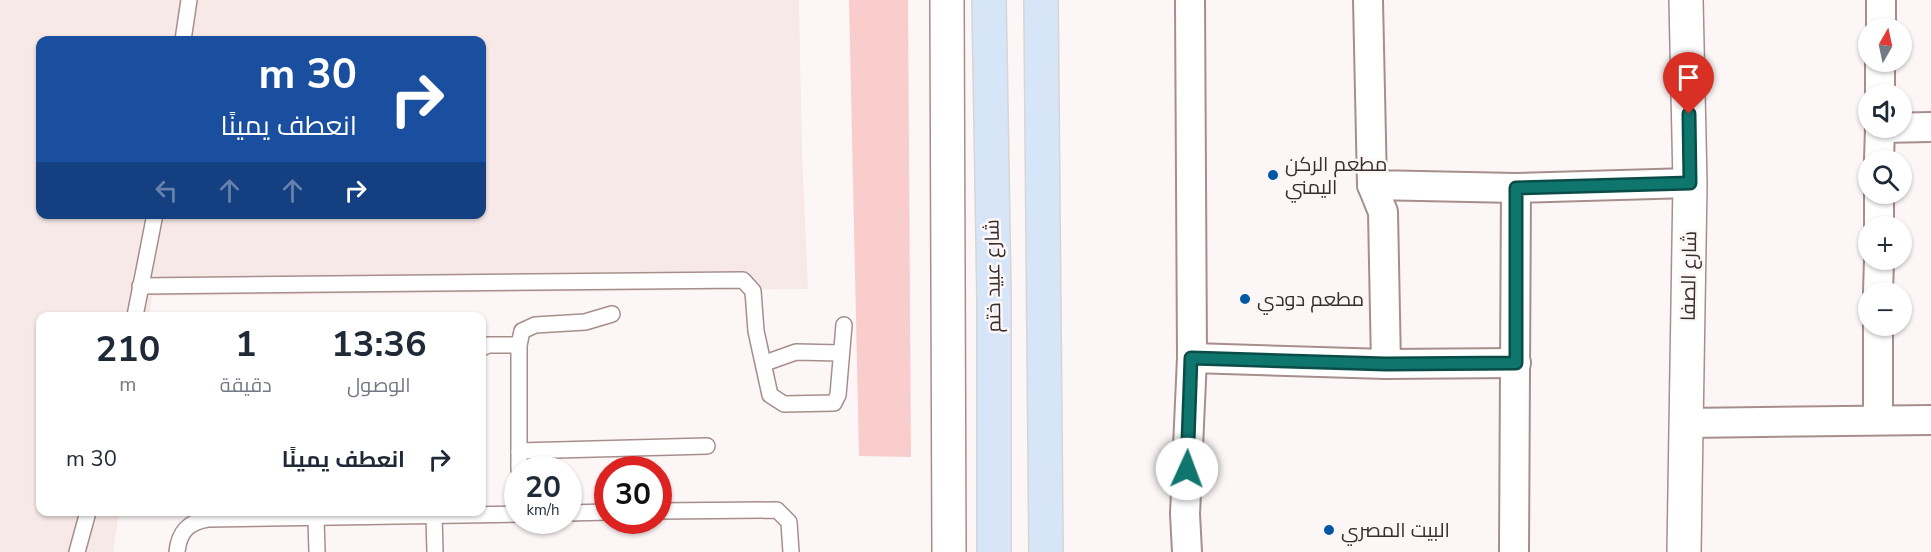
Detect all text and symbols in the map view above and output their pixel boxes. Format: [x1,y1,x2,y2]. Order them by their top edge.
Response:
north arrow [1858,18,1912,72]
map controls [1858,18,1912,336]
text: 30 m [258,46,357,103]
pin [1663,52,1714,114]
icon: right [378,60,456,138]
icon: arrive [1672,61,1705,94]
button: sound [1858,84,1912,138]
text: انعطف يمينًا [220,108,357,145]
button: search [1858,150,1912,204]
place label: مطعم الركن اليمني [1285,151,1387,203]
marker: مطعم الركن اليمني [1266,168,1280,182]
icon: left [150,174,183,207]
icon: ahead [213,174,246,207]
icon: ahead [276,174,309,207]
icon: right [339,174,372,207]
button: + [1858,216,1912,270]
street label: شارع عبيد ختم [979,219,1007,333]
street label: شارع الصفا [1675,231,1703,321]
button: − [1858,282,1912,336]
place label: مطعم دودي [1257,286,1364,315]
marker: مطعم دودي [1238,292,1252,306]
text: 1 [235,320,257,369]
text: 13:36 [331,320,427,369]
text: 210 [95,325,160,374]
text: m [119,371,136,398]
text: دقيقة [220,372,272,399]
text: الوصول [347,372,411,399]
position arrow [1155,437,1219,501]
icon: right [423,443,456,476]
text: 30 m [66,444,117,474]
text: انعطف يمينًا [282,445,405,475]
speed limit sign: 30 [594,456,672,534]
text: 20 [525,467,561,508]
text: km/h [526,500,560,520]
place label: البيت المصري [1341,517,1450,546]
marker: البيت المصري [1322,523,1336,537]

